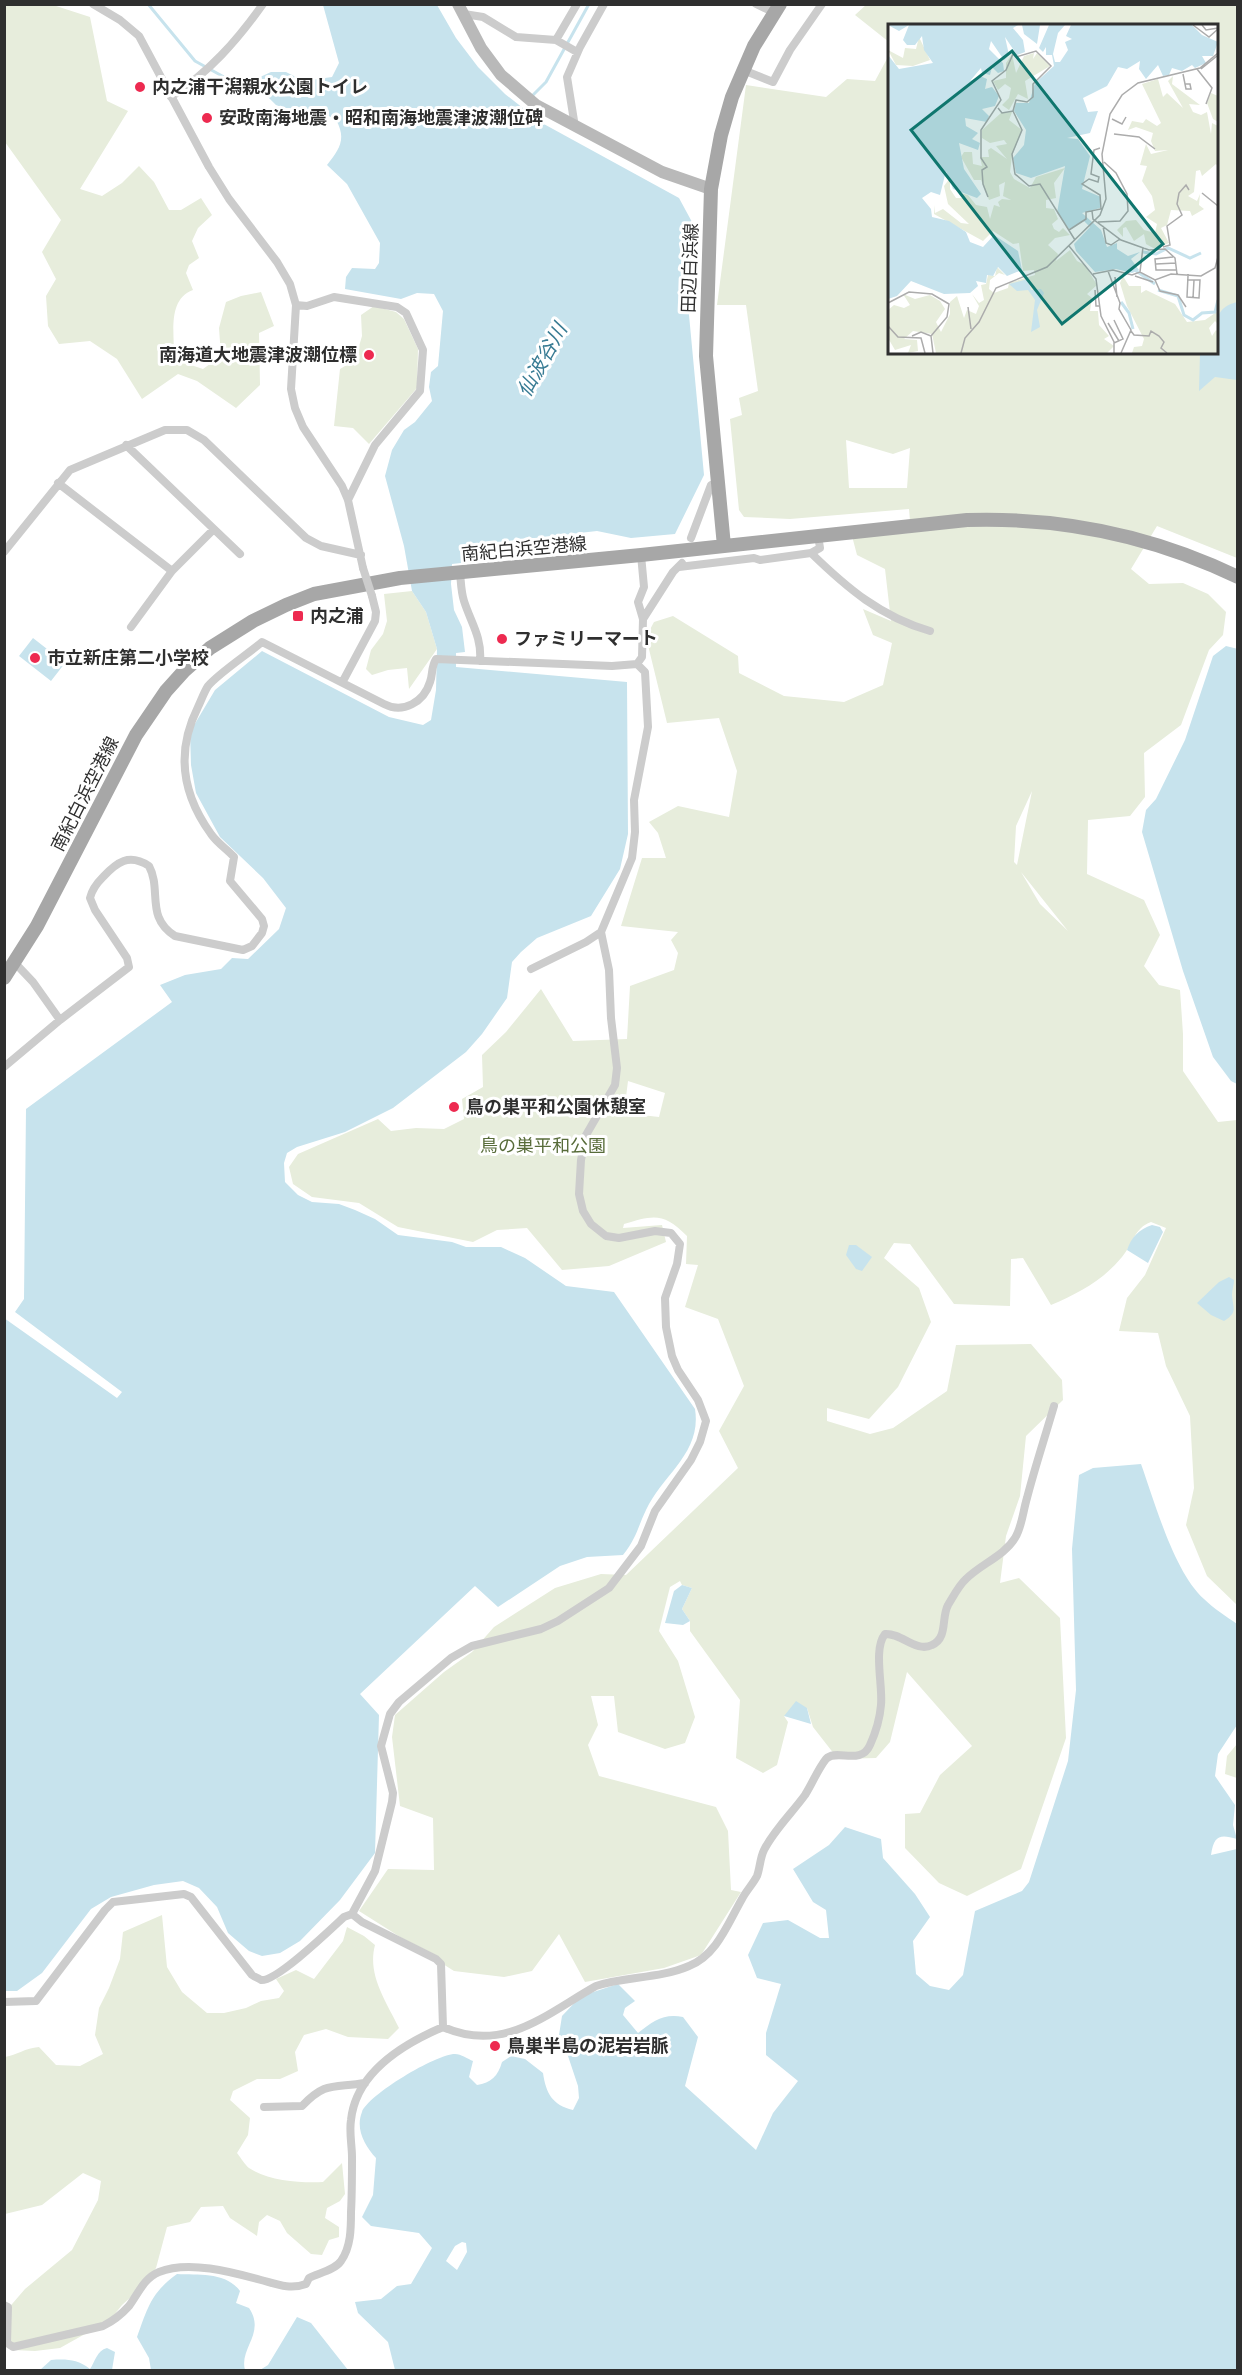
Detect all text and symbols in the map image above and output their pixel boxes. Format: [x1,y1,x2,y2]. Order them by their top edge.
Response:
inset map [888,24,1218,354]
place label: 内之浦干潟親水公園トイレ [152,76,368,97]
marker: 内之浦干潟親水公園トイレ [133,80,147,94]
place label: 安政南海地震・昭和南海地震津波潮位碑 [219,107,543,128]
marker: 安政南海地震・昭和南海地震津波潮位碑 [200,111,214,125]
street label: 田辺白浜線 [677,223,702,313]
water label: 仙波谷川 [512,317,573,401]
place label: 南海道大地震津波潮位標 [159,344,357,365]
marker: 南海道大地震津波潮位標 [362,348,376,362]
street label: 南紀白浜空港線 [460,533,588,564]
place label: 内之浦 [310,605,364,626]
marker: 内之浦 [291,609,305,623]
place label: ファミリーマート [514,628,658,649]
marker: ファミリーマート [495,632,509,646]
place label: 市立新庄第二小学校 [47,647,209,668]
marker: 市立新庄第二小学校 [28,651,42,665]
street label: 南紀白浜空港線 [47,733,123,855]
place label: 鳥の巣平和公園休憩室 [466,1096,646,1117]
marker: 鳥の巣平和公園休憩室 [447,1100,461,1114]
park label: 鳥の巣平和公園 [480,1135,606,1156]
place label: 鳥巣半島の泥岩岩脈 [507,2035,669,2056]
marker: 鳥巣半島の泥岩岩脈 [488,2039,502,2053]

